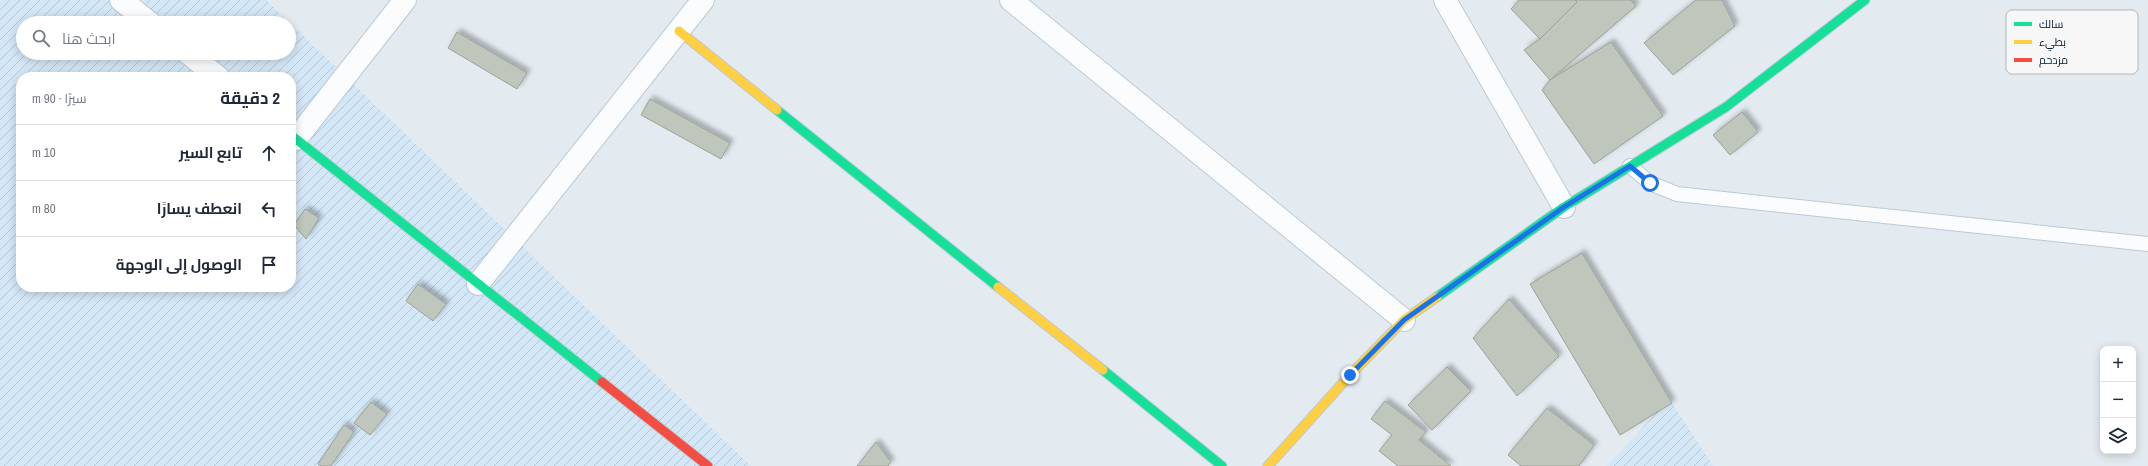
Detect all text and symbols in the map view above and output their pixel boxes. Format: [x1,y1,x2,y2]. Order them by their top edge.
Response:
legend [2006,10,2138,74]
search box [16,16,296,60]
text: سالك [2039,17,2063,31]
icon: search [30,27,52,49]
text: ابحث هنا [62,28,116,49]
text: بطيء [2039,35,2066,51]
text: مزدحم [2039,53,2068,68]
text: 2 دقيقة [220,86,280,109]
text: سيرًا · 90 m [32,90,87,107]
text: تابع السير [179,142,242,163]
icon: ahead [258,142,280,164]
text: 10 m [32,144,56,161]
route start [1641,174,1659,192]
text: انعطف يسارًا [157,198,242,219]
icon: left [258,198,280,220]
text: 80 m [32,200,56,217]
text: الوصول إلى الوجهة [116,254,242,275]
icon: arrive [258,254,280,276]
map controls [2100,346,2136,454]
button: + [2100,346,2136,382]
route end [1341,366,1359,384]
button: − [2100,382,2136,418]
button: layers [2100,418,2136,454]

